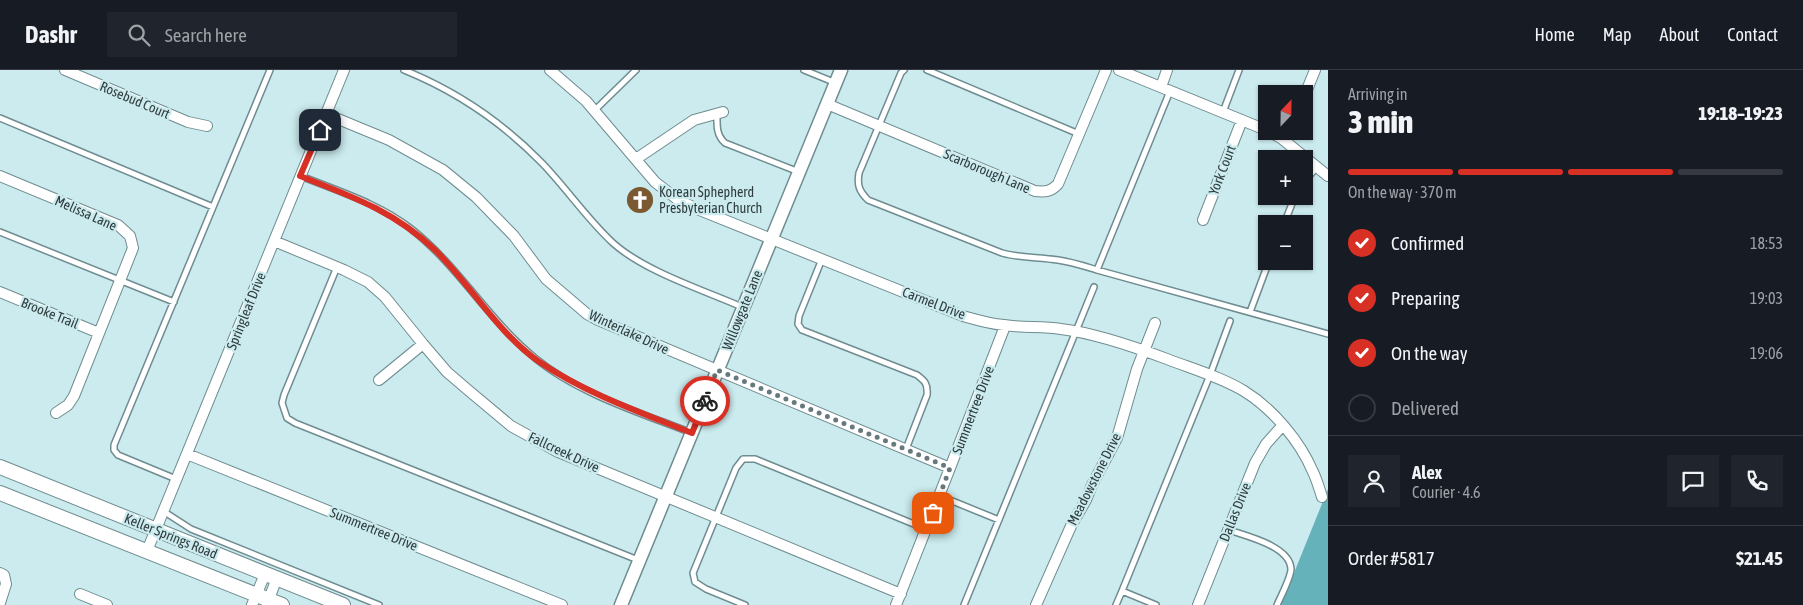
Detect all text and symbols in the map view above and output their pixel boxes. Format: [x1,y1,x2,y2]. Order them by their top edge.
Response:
search box [107,12,457,57]
text: Dashr [25,21,77,48]
icon: search [125,21,153,49]
text: Search here [165,24,247,46]
text: Home [1535,24,1575,45]
text: Map [1603,24,1632,45]
text: About [1660,24,1699,45]
text: Contact [1727,24,1778,45]
street label: Rosebud Court [98,78,172,122]
north arrow [1258,85,1312,140]
map controls [1258,85,1313,270]
text: Arriving in [1348,85,1408,103]
text: 19:18–19:23 [1698,102,1783,124]
text: 3 min [1348,103,1413,140]
pin [299,109,341,151]
icon: home [306,116,334,144]
street label: York Court [1205,143,1239,197]
street label: Scarborough Lane [941,146,1033,196]
button: + [1258,150,1313,205]
text: On the way · 370 m [1348,183,1457,201]
place label: Korean Sphepherd Presbyterian Church [659,184,762,216]
church icon: Korean Sphepherd Presbyterian Church [625,185,655,215]
street label: Melissa Lane [53,192,119,234]
button: − [1258,215,1313,270]
icon: check [1348,229,1376,257]
text: Confirmed [1391,232,1464,254]
text: 18:53 [1750,234,1783,252]
street label: Willowgate Lane [719,268,765,352]
street label: Springleaf Drive [223,270,269,352]
street label: Carmel Drive [900,284,968,322]
icon: check [1348,284,1376,312]
text: Preparing [1391,287,1460,309]
text: 19:03 [1750,289,1783,307]
street label: Brooke Trail [19,294,81,332]
street label: Winterlake Drive [587,307,671,357]
icon: check [1348,339,1376,367]
text: On the way [1391,342,1468,364]
text: 19:06 [1750,344,1783,362]
street label: Summertree Drive [949,364,997,456]
courier [680,376,730,426]
icon: bike [691,387,719,415]
text: Delivered [1391,397,1459,419]
street label: Fallcreek Drive [526,429,602,475]
street label: Meadowstone Drive [1064,430,1124,528]
button: person [1348,455,1400,507]
button: chat [1667,455,1719,507]
button: phone [1731,455,1783,507]
text: Alex [1412,461,1442,483]
street label: Dallas Drive [1216,480,1254,544]
text: Courier · 4.6 [1412,483,1481,501]
pin [912,492,954,534]
icon: bag [919,499,947,527]
street label: Summertree Drive [328,504,420,554]
street label: Keller Springs Road [122,510,220,562]
text: Order #5817 [1348,547,1435,569]
text: $21.45 [1736,547,1783,569]

